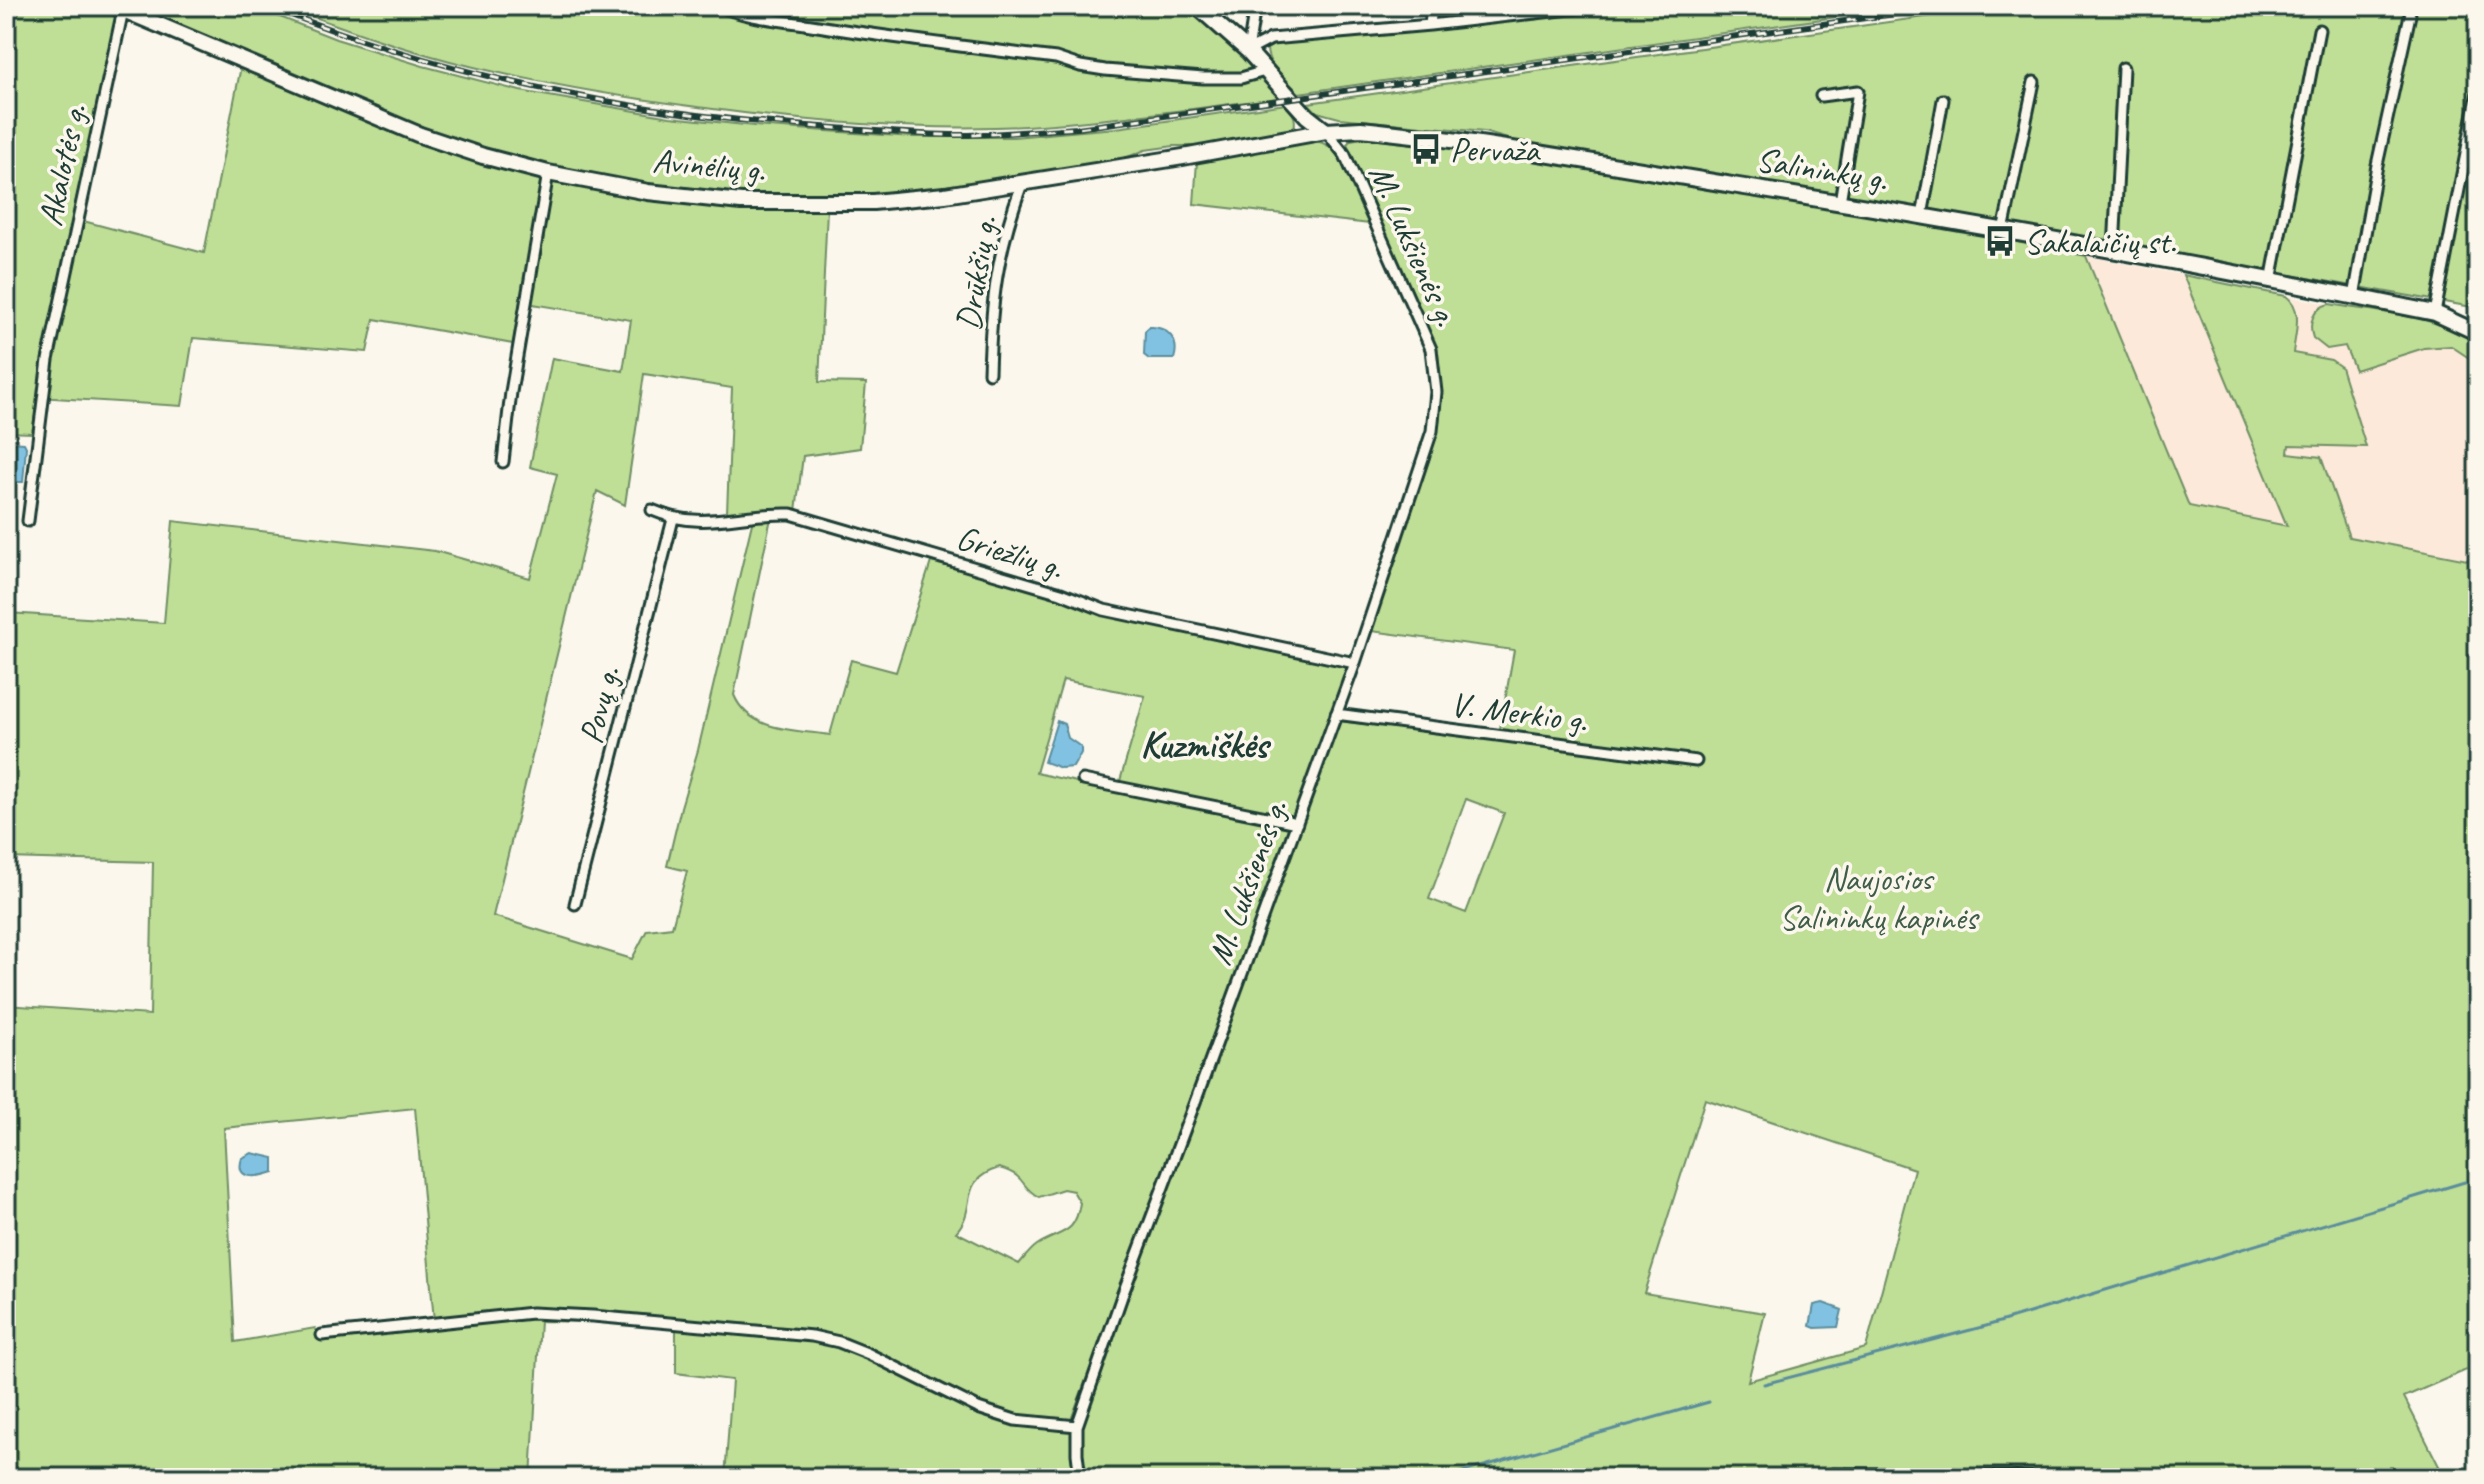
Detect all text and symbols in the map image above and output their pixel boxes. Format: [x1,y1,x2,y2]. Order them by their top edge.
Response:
street label: Akalotės g. [28,100,96,230]
place label: Pervaža [1450,128,1541,171]
bus stop icon: Pervaža [1409,132,1443,166]
street label: Salininkų g. [1753,137,1891,201]
street label: Avinėlių g. [651,139,767,191]
street label: M. Lukšienės g. [1359,158,1469,332]
street label: Drūkšių g. [946,213,1006,333]
place label: Sakalaičių st. [2024,220,2176,263]
bus stop icon: Sakalaičių st. [1983,224,2017,258]
street label: Griežlių g. [952,516,1069,589]
street label: Povų g. [569,662,629,748]
street label: V. Merkio g. [1448,682,1590,742]
district label: Kuzmiškės [1140,721,1272,768]
street label: M. Lukšienės g. [1197,794,1297,970]
park label: Naujosios Salininkų kapinės [1779,857,1980,939]

